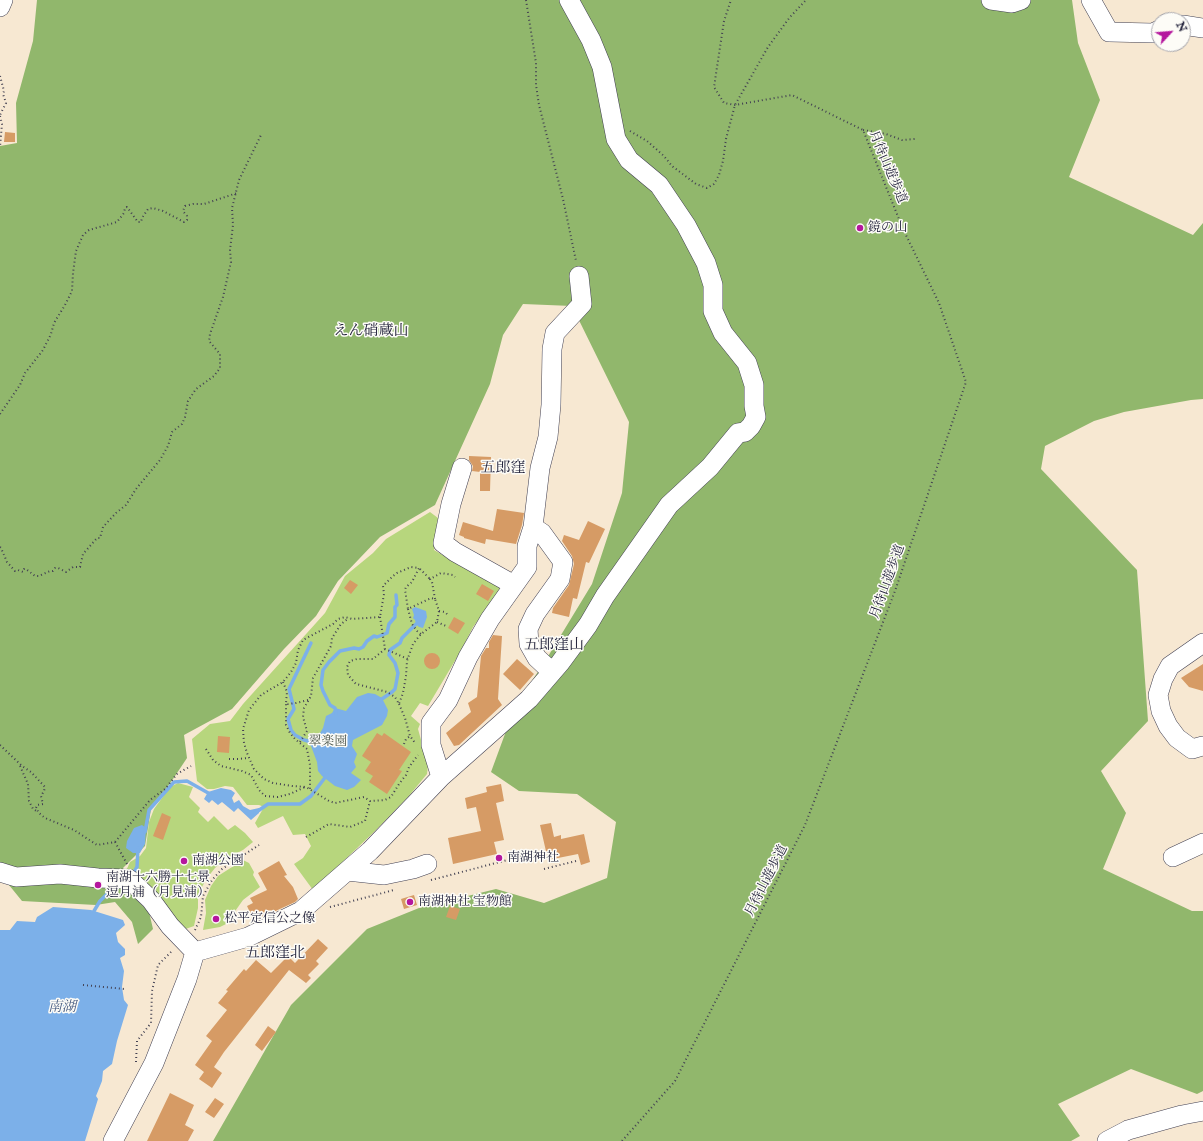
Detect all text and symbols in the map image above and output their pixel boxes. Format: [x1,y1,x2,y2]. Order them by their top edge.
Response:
north arrow [1151,12,1191,52]
text: N [1173,20,1189,34]
street label: 月待山遊歩道 [865,128,909,206]
place label: 鏡の山 [868,220,907,236]
marker: 鏡の山 [855,223,865,233]
district label: えん硝蔵山 [334,323,408,341]
district label: 五郎窪 [481,460,525,478]
street label: 月待山遊歩道 [867,543,909,621]
district label: 五郎窪山 [524,637,584,655]
park label: 翠楽園 [309,734,347,750]
street label: 月待山遊歩道 [742,843,792,919]
place label: 南湖神社 [507,850,559,866]
place label: 南湖公園 [192,853,244,869]
marker: 南湖神社 [494,853,504,863]
marker: 南湖公園 [179,856,189,866]
place label: 南湖十六勝十七景 逗月浦（月見浦） [106,870,210,901]
marker: 南湖十六勝十七景 逗月浦（月見浦） [93,880,103,890]
place label: 南湖神社 宝物館 [418,894,512,910]
marker: 南湖神社 宝物館 [405,897,415,907]
place label: 松平定信公之像 [224,911,315,927]
marker: 松平定信公之像 [211,914,221,924]
district label: 五郎窪北 [245,945,305,963]
water label: 南湖 [48,1000,76,1016]

